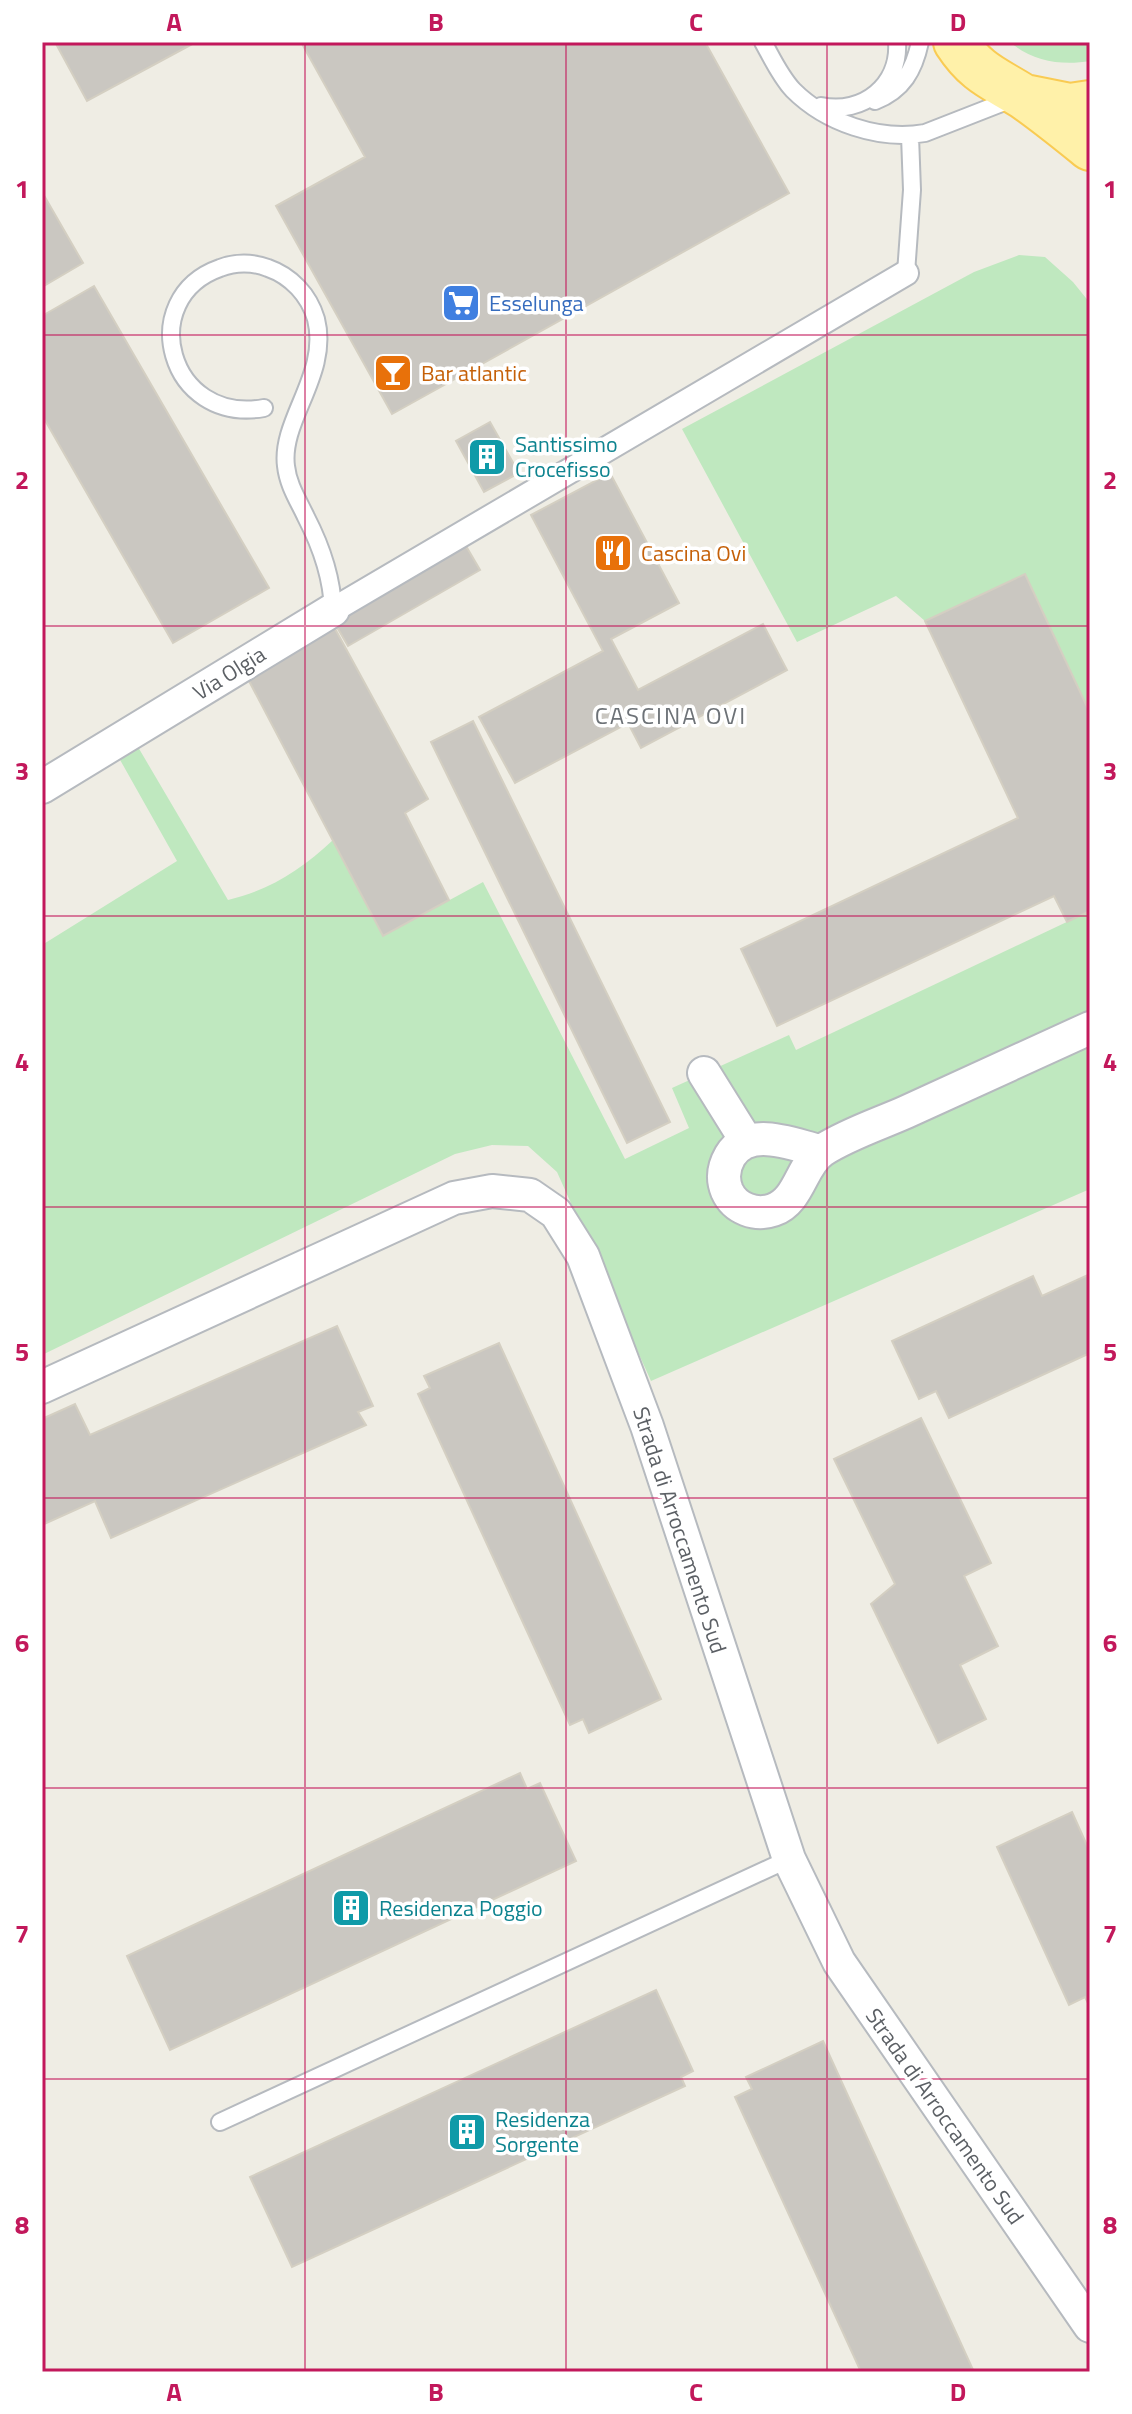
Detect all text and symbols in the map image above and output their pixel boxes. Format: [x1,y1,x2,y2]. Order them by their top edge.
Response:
text: A [166,2,182,41]
text: B [428,2,444,41]
text: C [689,2,703,41]
text: D [950,2,966,41]
text: 1 [15,169,29,208]
text: 1 [1103,169,1117,208]
supermarket icon: Esselunga [440,282,482,324]
place label: Esselunga [489,286,584,320]
bar icon: Bar atlantic [372,352,414,394]
place label: Bar atlantic [421,356,527,390]
place label: Santissimo Crocefisso [515,427,618,486]
building icon: Santissimo Crocefisso [466,436,508,478]
text: 2 [15,460,29,499]
text: 2 [1103,460,1117,499]
restaurant icon: Cascina Ovi [592,532,634,574]
place label: Cascina Ovi [641,536,746,570]
street label: Via Olgia [186,637,272,709]
district label: CASCINA OVI [595,697,747,733]
text: 3 [15,751,29,790]
text: 3 [1103,751,1117,790]
text: 4 [15,1042,29,1081]
text: 4 [1103,1042,1117,1081]
text: 5 [15,1332,29,1371]
text: 5 [1103,1332,1117,1371]
street label: Strada di Arroccamento Sud [624,1402,736,1658]
text: 6 [15,1623,29,1662]
text: 6 [1103,1623,1117,1662]
building icon: Residenza Poggio [330,1887,372,1929]
place label: Residenza Poggio [379,1891,543,1925]
text: 7 [15,1914,29,1953]
text: 7 [1103,1914,1117,1953]
street label: Strada di Arroccamento Sud [857,2001,1033,2231]
place label: Residenza Sorgente [495,2102,590,2161]
building icon: Residenza Sorgente [446,2111,488,2153]
text: 8 [15,2205,29,2244]
text: 8 [1103,2205,1117,2244]
text: A [166,2372,182,2411]
text: B [428,2372,444,2411]
text: C [689,2372,703,2411]
text: D [950,2372,966,2411]

